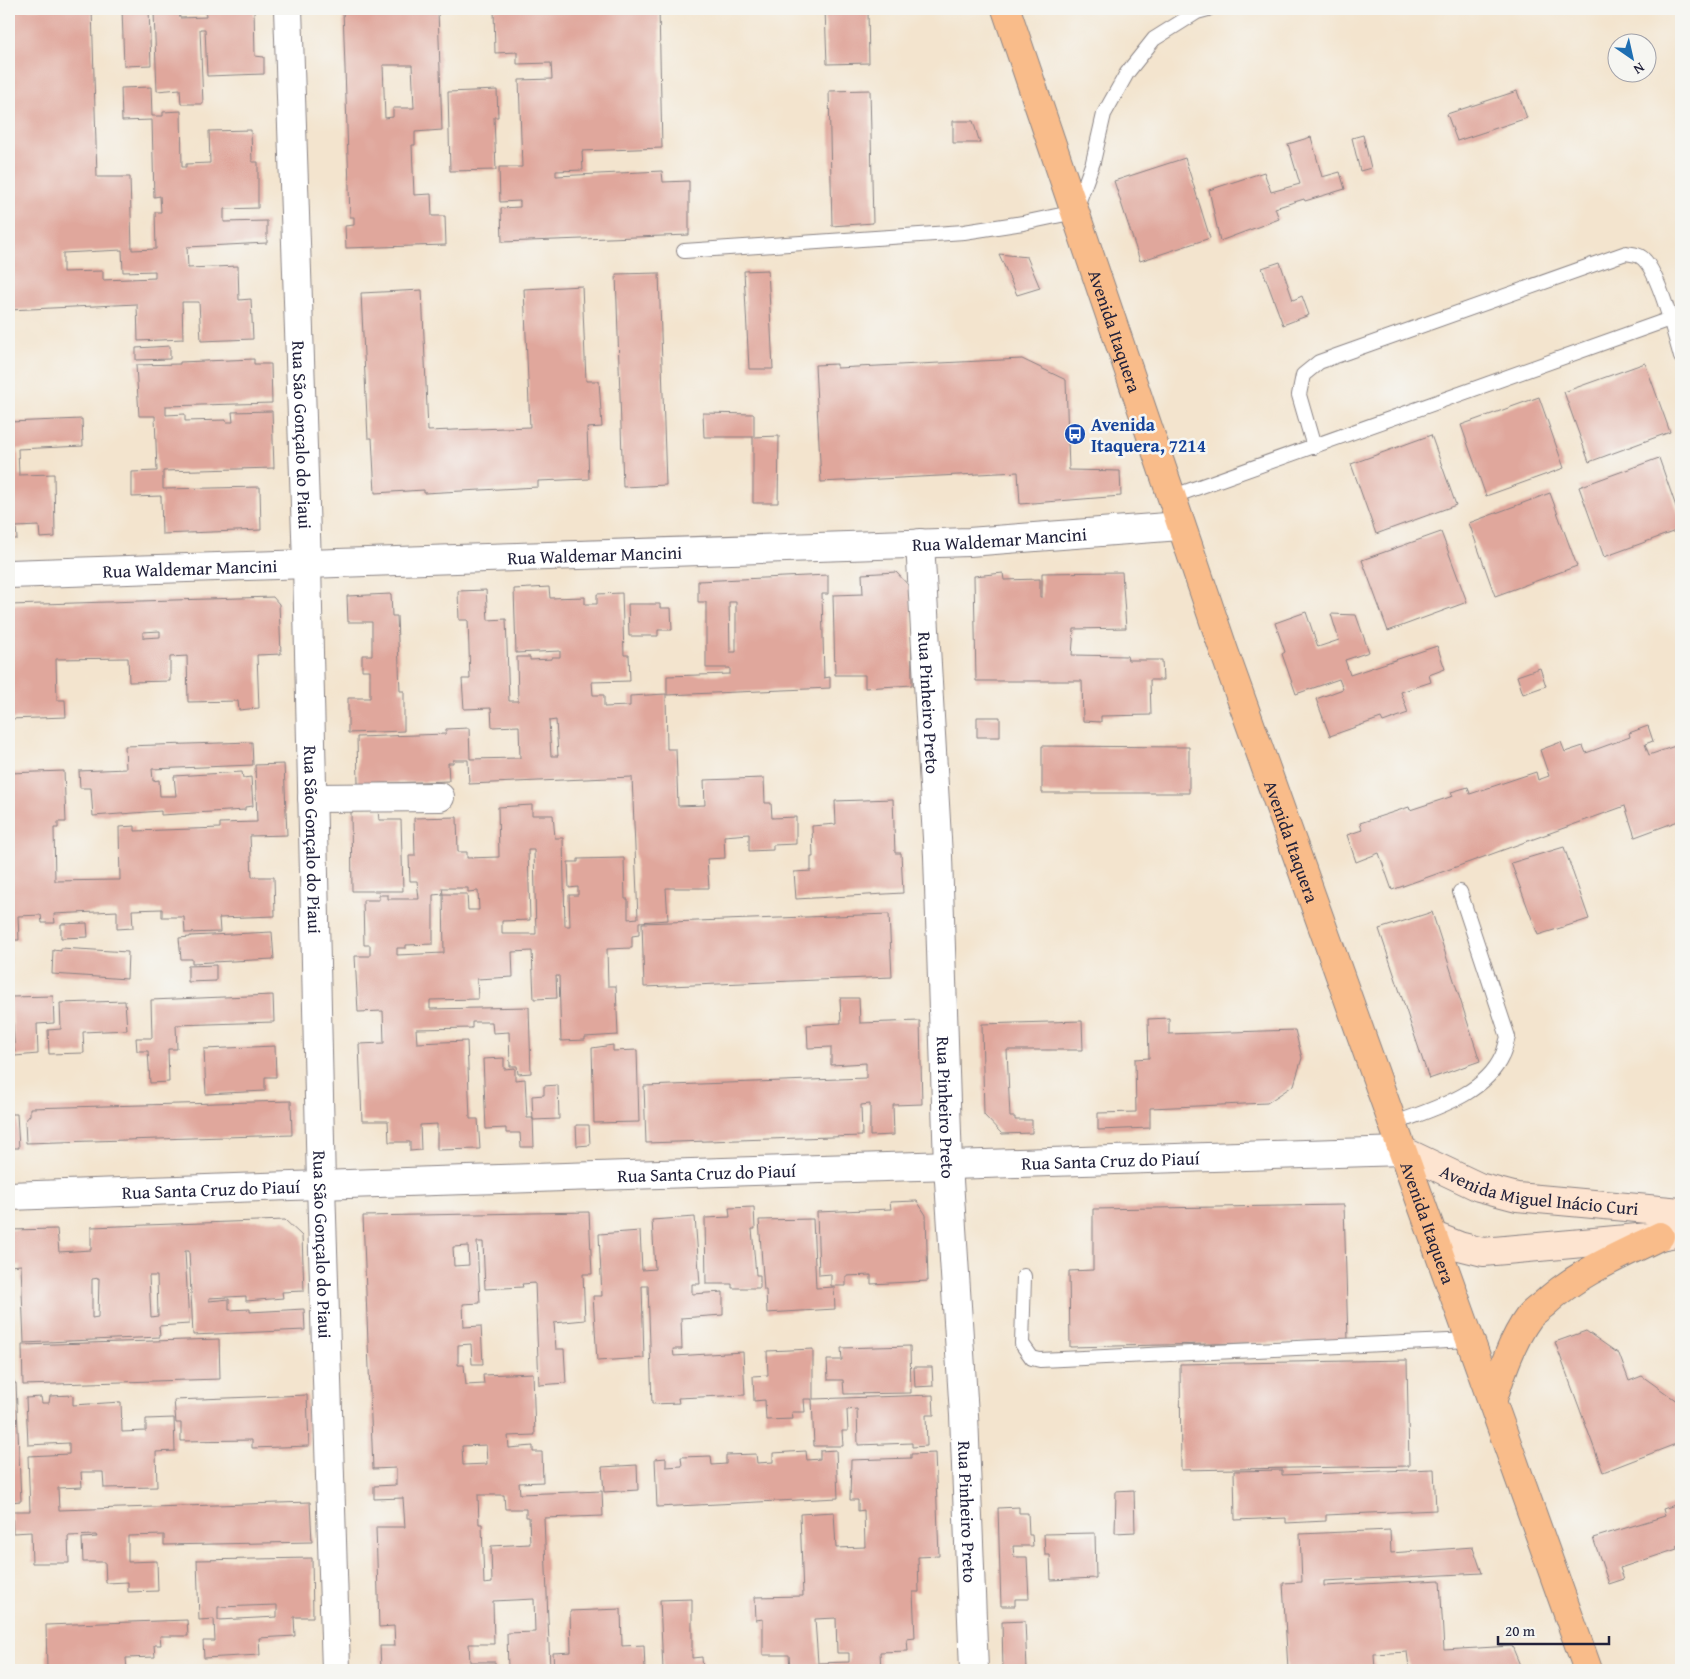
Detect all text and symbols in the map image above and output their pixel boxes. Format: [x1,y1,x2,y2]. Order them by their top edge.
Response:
north arrow [1608,32,1658,82]
text: N [1629,58,1649,80]
street label: Avenida Itaquera [1082,266,1149,396]
street label: Rua São Gonçalo do Piaui [286,340,319,529]
place label: Avenida Itaquera, 7214 [1091,411,1206,459]
bus stop icon: Avenida Itaquera, 7214 [1063,422,1087,446]
street label: Rua Waldemar Mancini [912,520,1088,557]
street label: Rua Waldemar Mancini [507,538,683,571]
street label: Rua Waldemar Mancini [102,552,278,584]
street label: Rua Pinheiro Preto [912,631,947,775]
street label: Rua São Gonçalo do Piaui [298,745,329,934]
street label: Avenida Itaquera [1258,776,1326,907]
street label: Rua Pinheiro Preto [930,1036,962,1179]
street label: Rua Santa Cruz do Piauí [1021,1144,1201,1176]
street label: Rua São Gonçalo do Piaui [307,1150,339,1339]
street label: Rua Santa Cruz do Piauí [617,1156,797,1189]
street label: Avenida Miguel Inácio Curi [1436,1157,1640,1222]
street label: Avenida Itaquera [1394,1158,1463,1288]
street label: Rua Santa Cruz do Piauí [121,1172,301,1206]
street label: Rua Pinheiro Preto [952,1440,984,1583]
scale bar [1498,1614,1609,1646]
text: 20 m [1505,1620,1536,1641]

